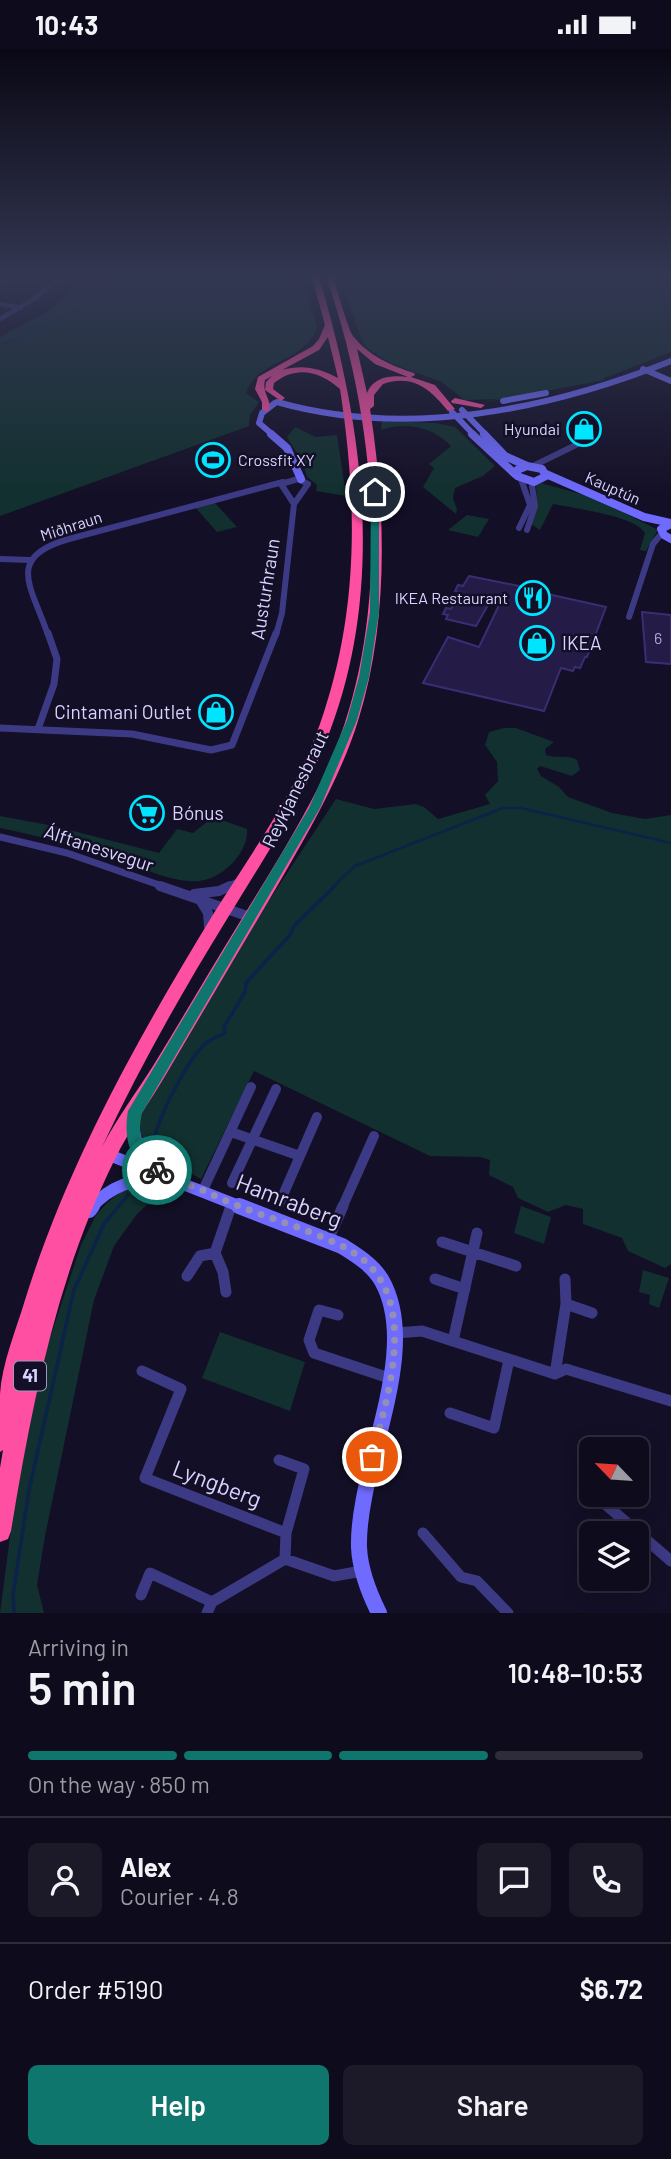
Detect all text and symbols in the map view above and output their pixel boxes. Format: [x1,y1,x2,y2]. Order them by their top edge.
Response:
text: 10:43 [35,9,98,40]
shop icon: Hyundai [565,410,603,448]
place label: Hyundai [504,419,560,438]
sports icon: Crossfit XY [194,441,232,479]
place label: Crossfit XY [238,450,315,469]
pin [345,462,405,522]
street label: Kauptún [583,467,644,508]
icon: home [356,473,394,511]
street label: Miðhraun [38,507,104,544]
street label: Austurhraun [245,537,284,641]
restaurant icon: IKEA Restaurant [514,579,552,617]
place label: IKEA Restaurant [395,588,508,607]
shop icon: IKEA [518,624,556,662]
house number: 6 [654,628,662,647]
place label: IKEA [562,631,602,654]
shop icon: Cintamani Outlet [197,693,235,731]
place label: Cintamani Outlet [54,700,192,723]
street label: Reykjanesbraut [256,727,333,851]
supermarket icon: Bónus [128,794,166,832]
place label: Bónus [172,801,224,824]
street label: Álftanesvegur [41,819,157,876]
courier [122,1135,192,1205]
icon: bike [138,1151,176,1189]
street label: Hamraberg [233,1167,346,1233]
road number: 41 [14,1361,46,1391]
pin [342,1427,402,1487]
north arrow [579,1437,649,1507]
map controls [579,1437,649,1591]
icon: bag [353,1438,391,1476]
street label: Lyngberg [169,1453,266,1513]
button: layers [579,1521,649,1591]
text: Arriving in [28,1633,129,1661]
text: 10:48–10:53 [508,1657,643,1688]
text: 5 min [28,1659,136,1714]
text: On the way · 850 m [28,1770,210,1798]
button: person [28,1843,102,1917]
button: chat [477,1843,551,1917]
button: phone [569,1843,643,1917]
text: Alex [120,1851,171,1882]
text: Courier · 4.8 [120,1882,239,1910]
text: Order #5190 [28,1973,163,2004]
text: $6.72 [580,1973,643,2004]
button: Help [28,2065,329,2145]
button: Share [343,2065,643,2145]

